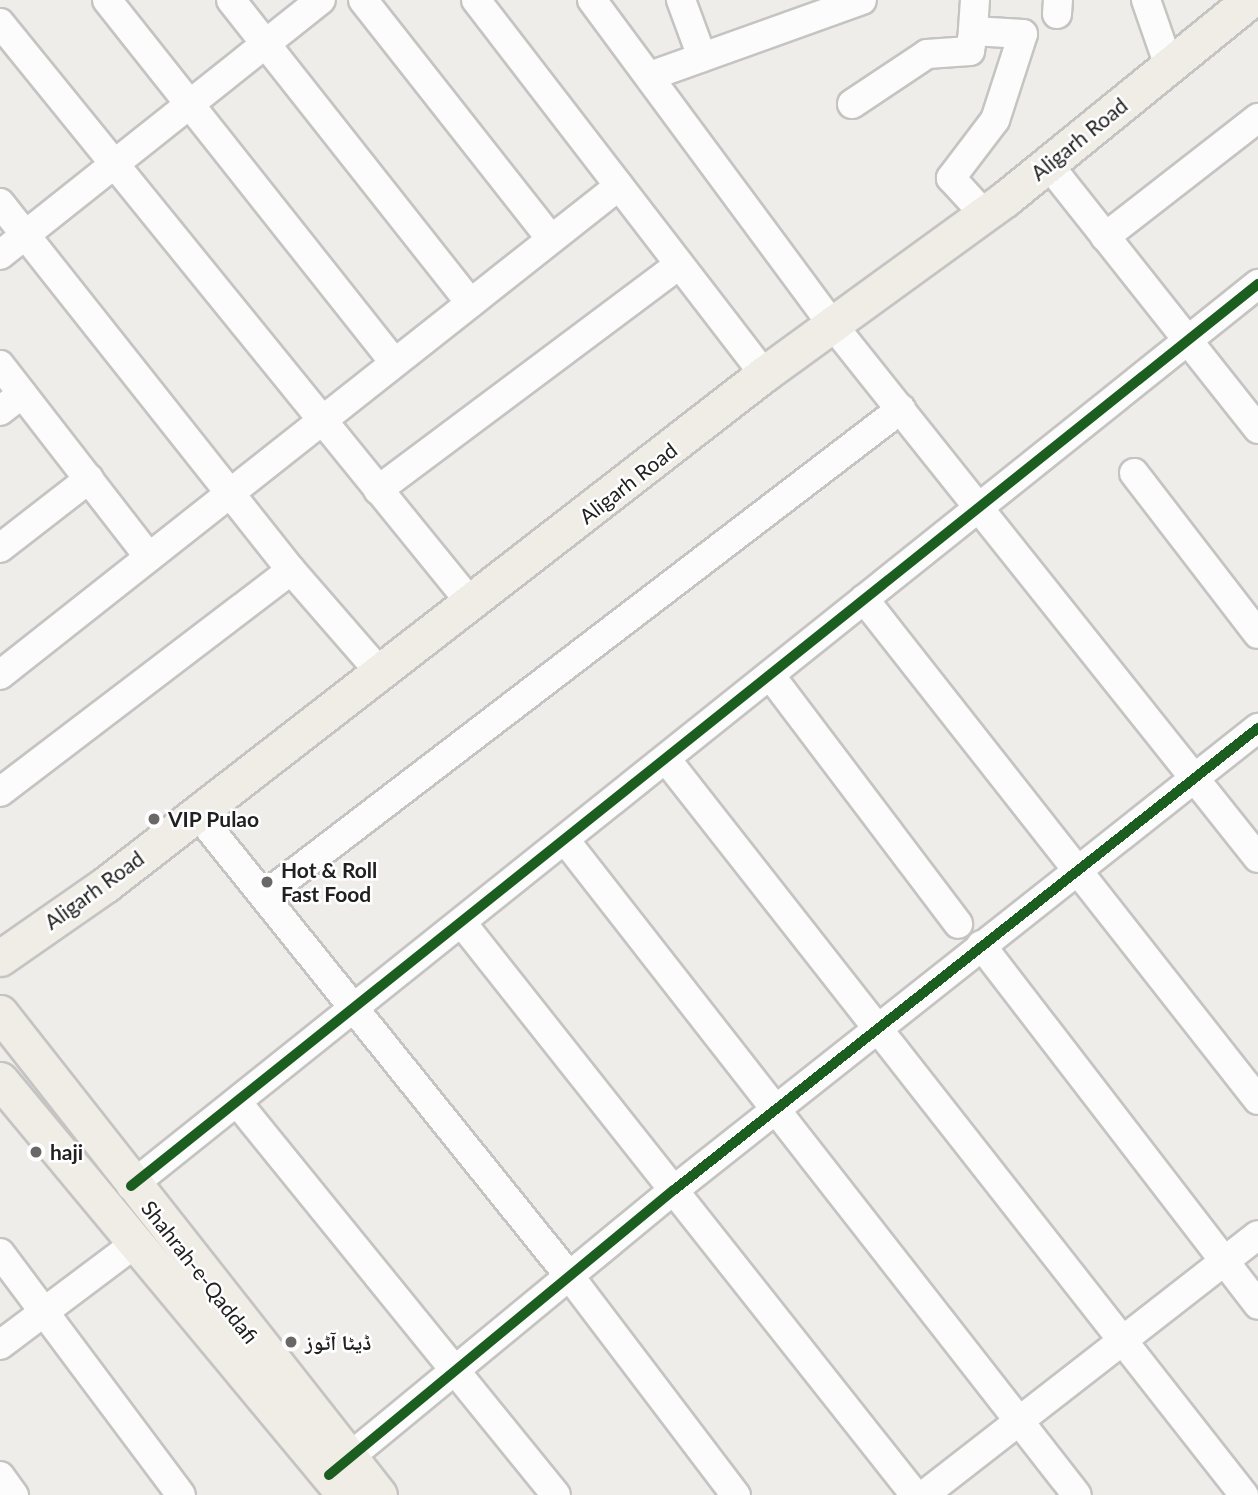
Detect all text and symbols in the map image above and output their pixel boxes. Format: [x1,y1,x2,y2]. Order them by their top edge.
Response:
street label: Aligarh Road [1026,92,1132,186]
street label: Aligarh Road [574,437,682,529]
place label: VIP Pulao [168,806,260,832]
marker: VIP Pulao [146,811,162,827]
street label: Aligarh Road [39,845,149,935]
place label: Hot & Roll Fast Food [281,857,377,907]
marker: Hot & Roll Fast Food [259,874,275,890]
place label: haji [50,1139,83,1165]
marker: haji [28,1144,44,1160]
street label: Shahrah-e-Qaddafi [136,1196,264,1348]
place label: ڈیٹا آٹوز [305,1329,371,1355]
marker: ڈیٹا آٹوز [283,1334,299,1350]

